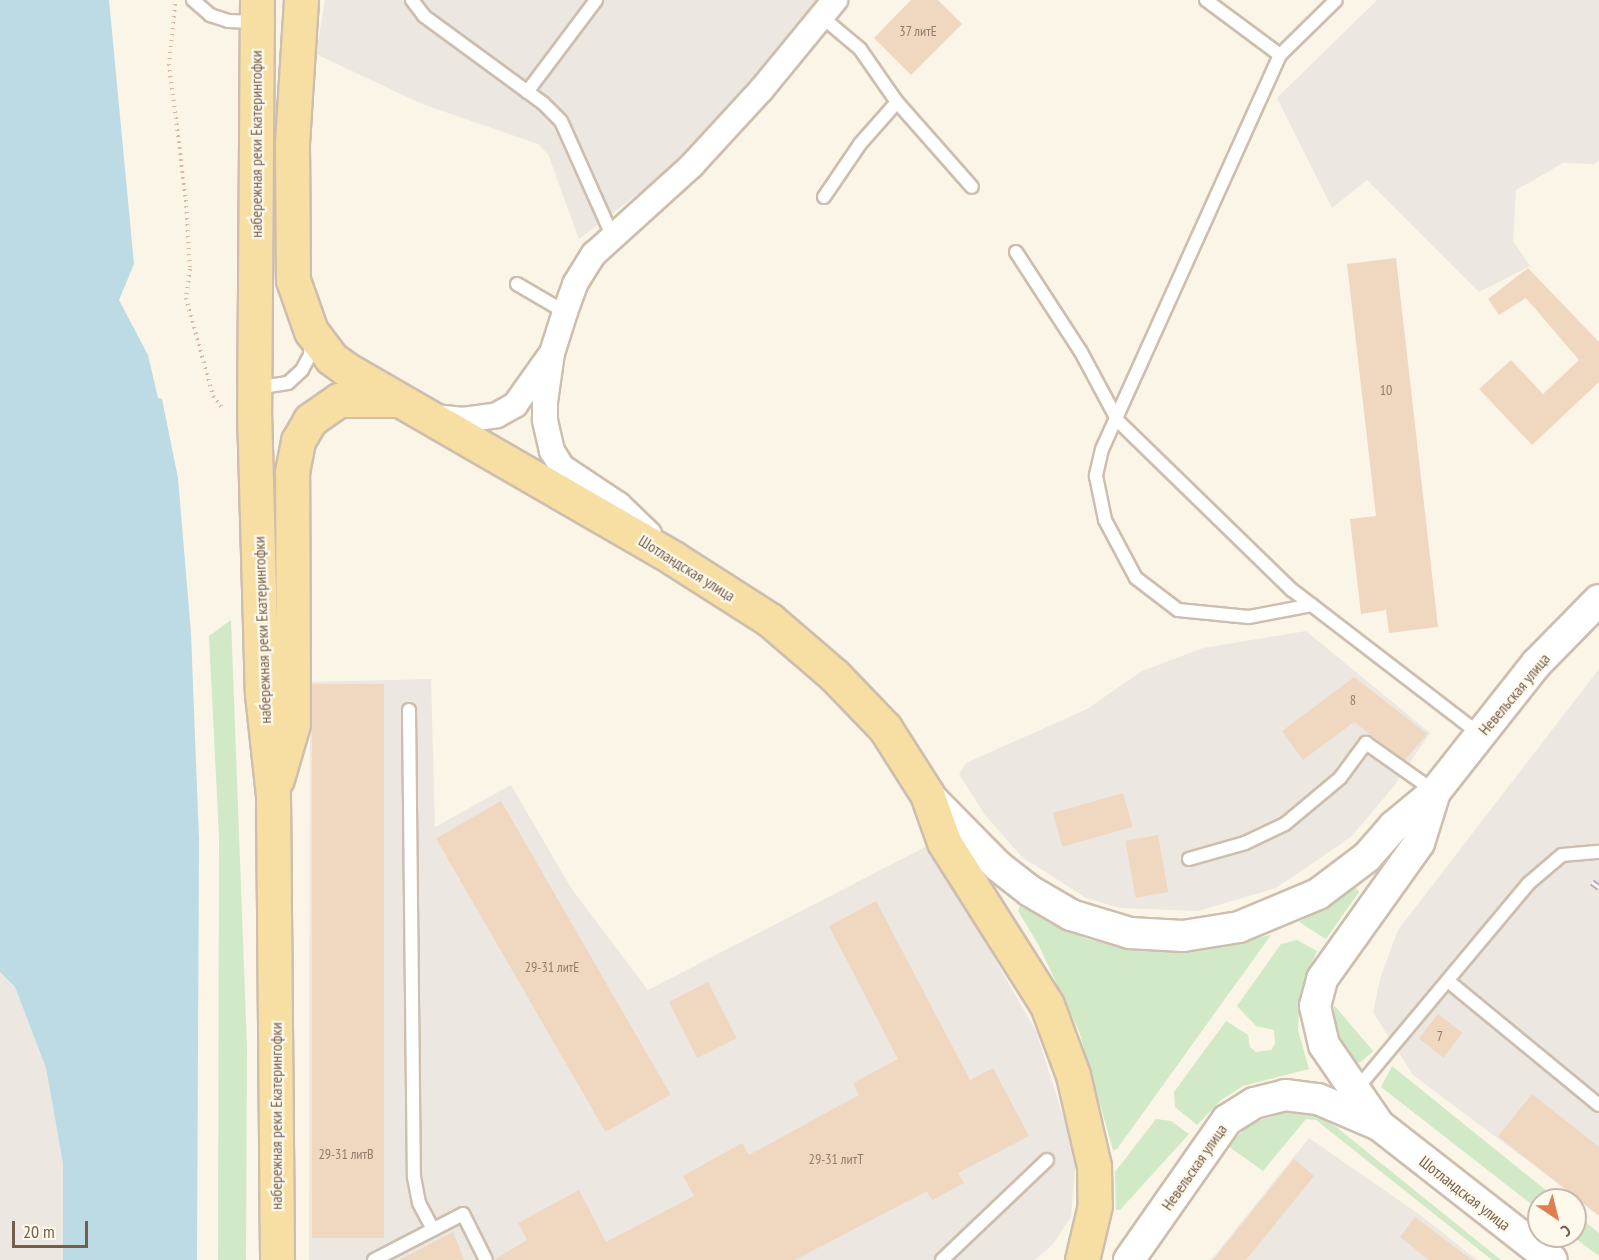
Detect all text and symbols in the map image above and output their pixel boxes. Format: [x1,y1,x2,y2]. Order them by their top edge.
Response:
house number: 37 литЕ [899,23,937,39]
street label: набережная реки Екатерингофки [246,50,266,238]
house number: 10 [1380,382,1392,398]
street label: Шотландская улица [635,531,739,605]
street label: набережная реки Екатерингофки [249,536,275,724]
street label: Невельская улица [1474,649,1554,739]
house number: 8 [1350,692,1356,708]
house number: 29-31 литЕ [525,959,579,975]
street label: набережная реки Екатерингофки [266,1022,286,1210]
house number: 7 [1437,1028,1443,1044]
street label: Невельская улица [1157,1120,1231,1214]
house number: 29-31 литВ [318,1146,374,1162]
house number: 29-31 литТ [809,1151,863,1167]
street label: Шотландская улица [1416,1151,1514,1235]
north arrow [1527,1188,1587,1248]
scale bar [15,1209,92,1247]
text: 20 m [23,1220,55,1243]
text: С [1557,1221,1575,1241]

